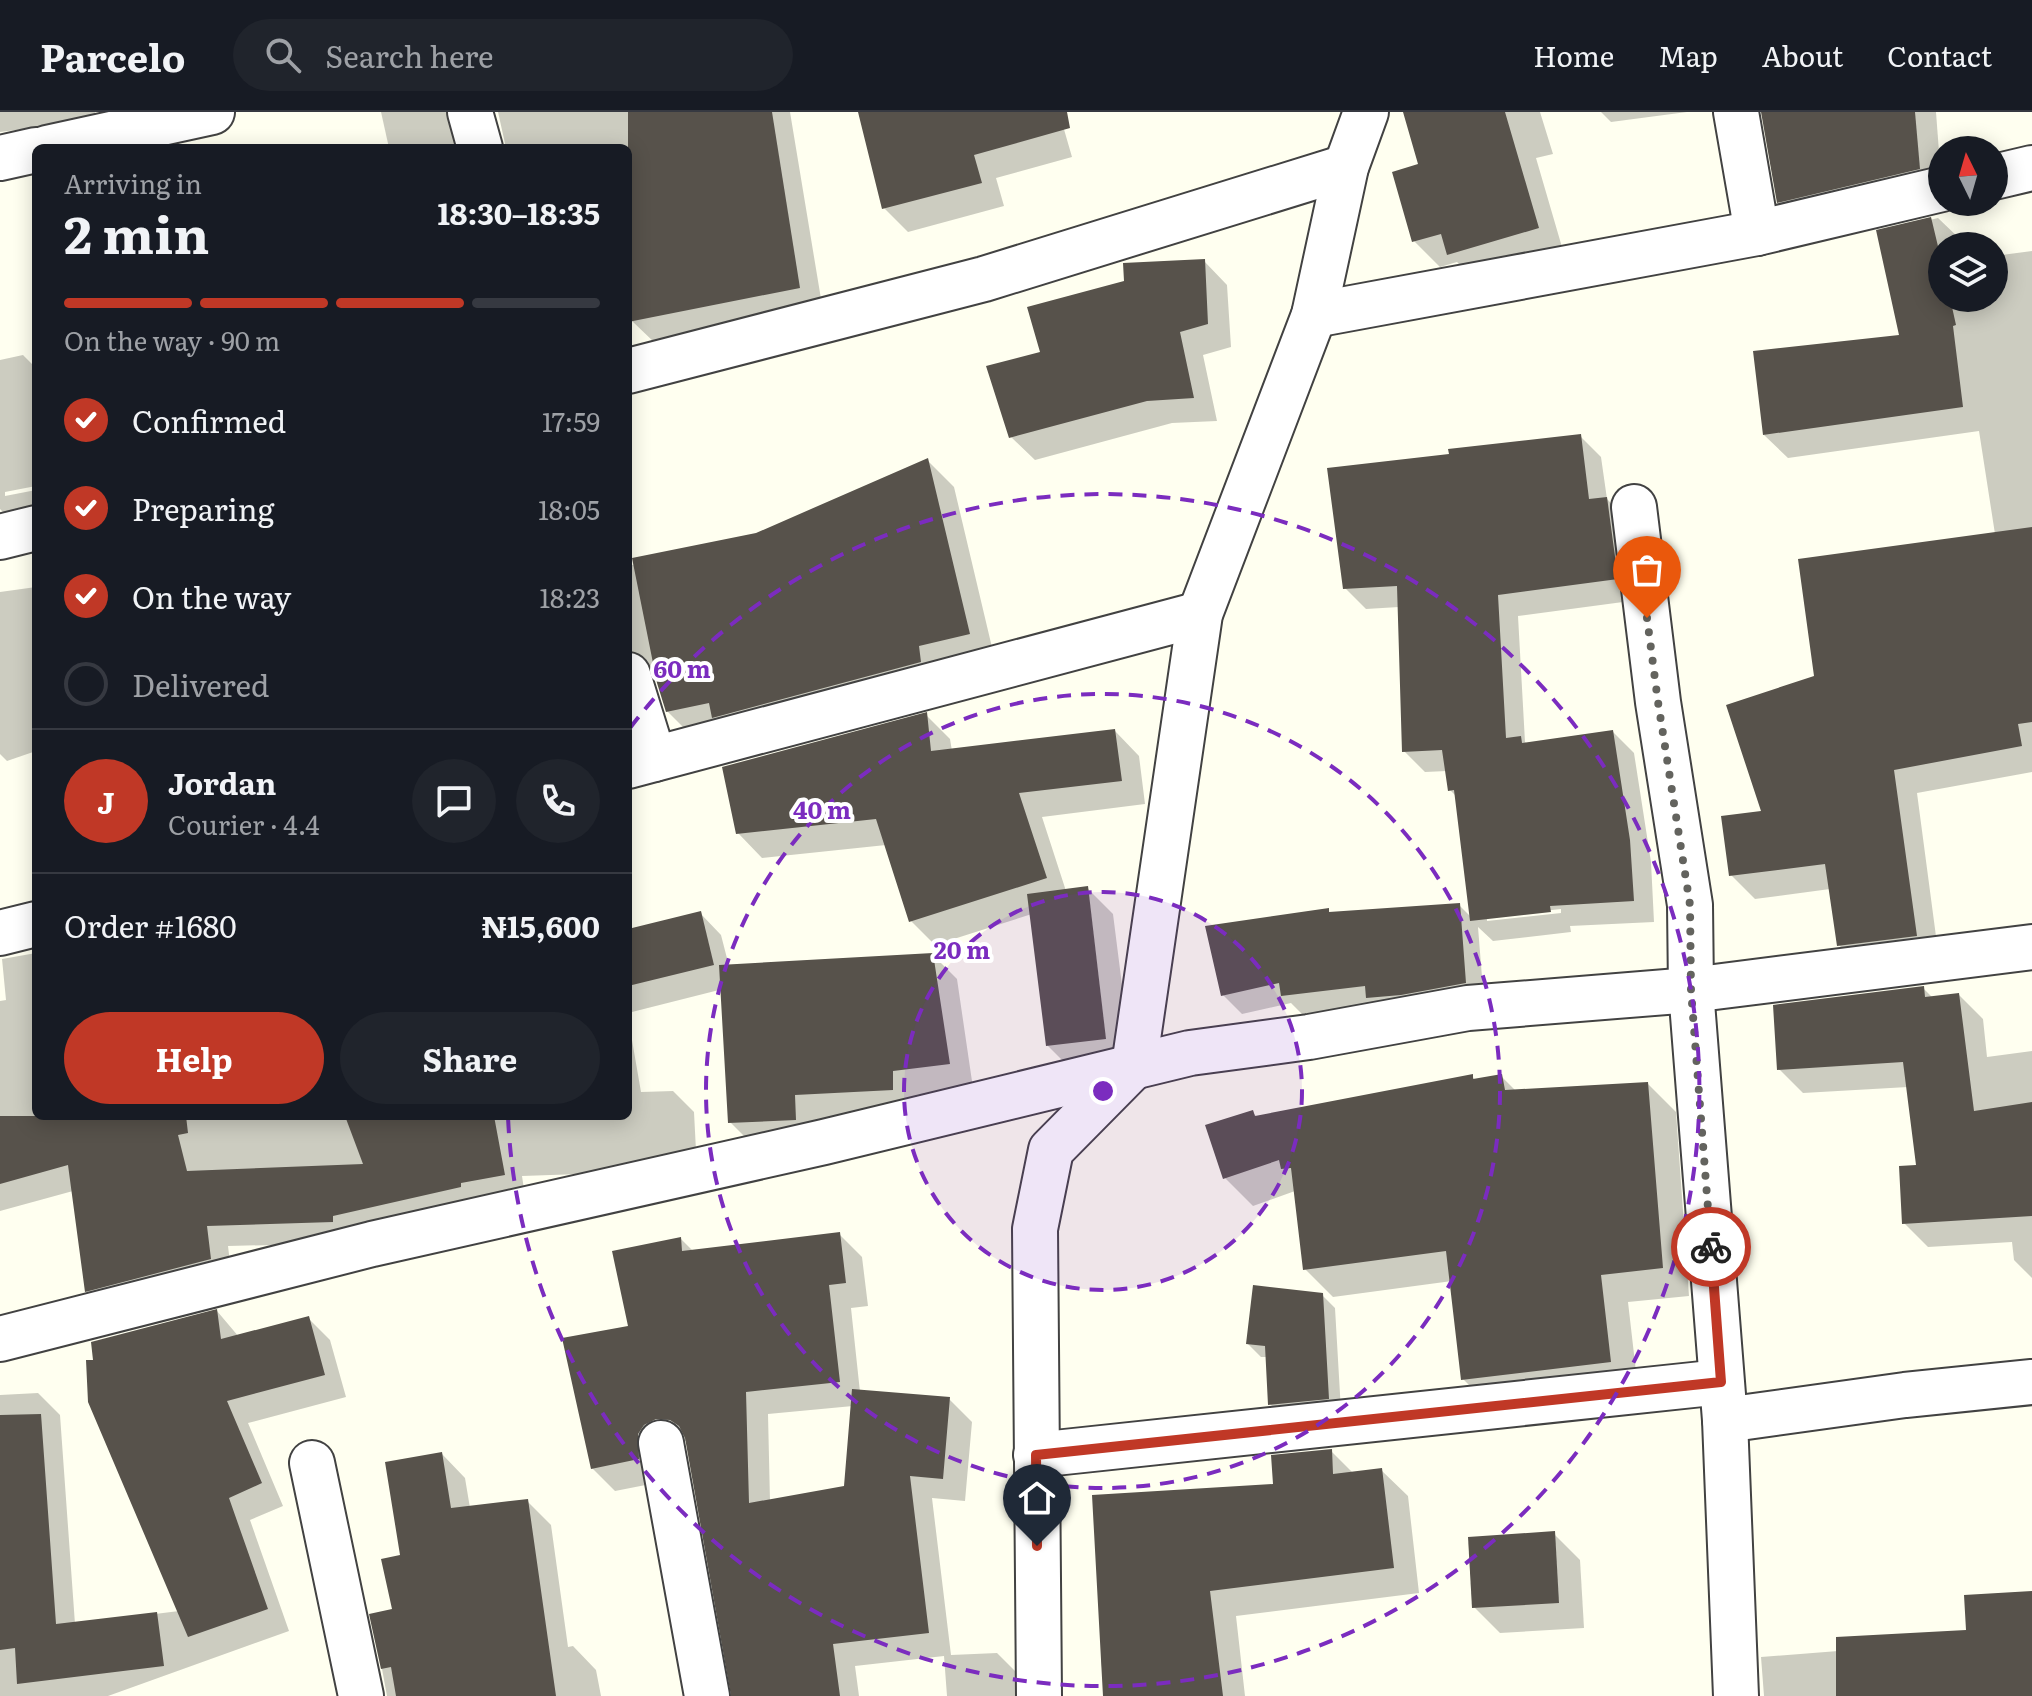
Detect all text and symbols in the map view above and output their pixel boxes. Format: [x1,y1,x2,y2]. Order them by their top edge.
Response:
search box [233,19,793,91]
text: Parcelo [40,27,185,84]
icon: search [261,33,305,77]
text: Search here [325,33,494,77]
text: Home [1533,34,1614,76]
text: Map [1658,34,1718,76]
text: About [1762,34,1843,76]
text: Contact [1887,34,1992,76]
north arrow [1928,136,2008,216]
map controls [1928,136,2008,312]
text: Arriving in [64,163,202,202]
text: 18:30–18:35 [437,190,600,234]
text: 2 min [64,193,209,270]
button: layers [1928,232,2008,312]
text: On the way · 90 m [64,320,280,359]
icon: check [64,398,108,442]
text: Confirmed [132,398,286,442]
text: 17:59 [542,401,600,440]
icon: check [64,486,108,530]
text: Preparing [132,486,274,530]
text: 18:05 [538,489,600,528]
pin [1613,536,1681,618]
icon: bag [1625,548,1669,592]
icon: check [64,574,108,618]
text: On the way [132,574,291,618]
text: 18:23 [539,577,600,616]
text: 60 m [653,650,711,685]
text: Delivered [132,662,269,706]
button: chat [412,759,496,843]
button: phone [516,759,600,843]
text: Jordan [168,760,276,804]
text: J [97,779,115,823]
text: 40 m [793,791,851,826]
text: Courier · 4.4 [168,804,320,843]
text: Order #1680 [64,903,237,947]
text: ₦15,600 [482,903,600,947]
text: 20 m [934,931,990,966]
button: Help [64,1012,324,1104]
button: Share [340,1012,600,1104]
centre of rings [1089,1077,1117,1105]
courier [1671,1207,1751,1287]
icon: bike [1689,1225,1733,1269]
pin [1003,1464,1071,1546]
icon: home [1015,1476,1059,1520]

